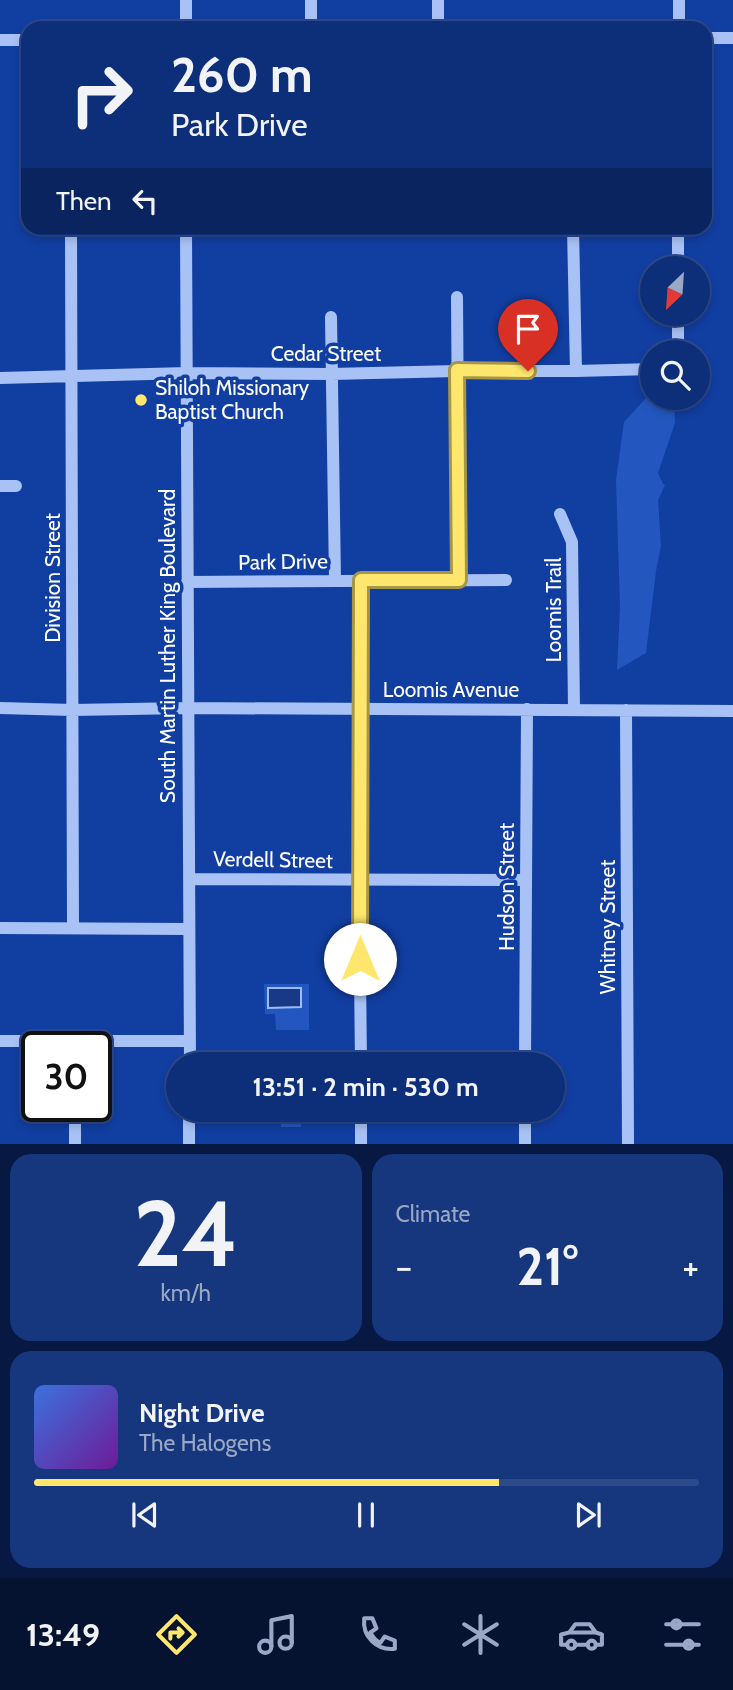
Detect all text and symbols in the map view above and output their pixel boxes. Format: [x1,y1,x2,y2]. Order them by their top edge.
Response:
text: 260 m [171,45,313,104]
icon: right [56,49,147,140]
text: Park Drive [171,105,308,144]
icon: left [126,182,164,220]
text: Then [56,185,112,217]
north arrow [640,256,710,326]
map controls [640,256,710,410]
pin [498,299,558,371]
icon: arrive [509,310,547,348]
button: search [640,340,710,410]
street label: Cedar Street [271,341,381,366]
place label: Shiloh Missionary Baptist Church [155,375,310,424]
marker: Shiloh Missionary Baptist Church [133,392,149,408]
street label: South Martin Luther King Boulevard [155,489,180,803]
street label: Division Street [40,513,65,643]
street label: Park Drive [238,548,328,575]
street label: Loomis Trail [541,557,566,663]
street label: Loomis Avenue [383,677,519,702]
street label: Hudson Street [494,823,519,951]
street label: Verdell Street [213,846,333,873]
street label: Whitney Street [595,860,620,994]
position arrow [323,922,397,996]
speed limit sign: 30 [21,1031,112,1122]
text: 13:51 · 2 min · 530 m [253,1071,478,1103]
text: 24 [133,1178,238,1289]
text: Climate [396,1200,470,1228]
text: 21° [516,1235,578,1298]
text: − [396,1243,412,1290]
text: + [682,1243,699,1290]
text: km/h [161,1279,211,1307]
text: Night Drive [139,1397,265,1429]
text: The Halogens [139,1429,271,1457]
icon: previous [126,1496,164,1534]
icon: pause [347,1496,385,1534]
icon: next [569,1496,607,1534]
icon: directions [152,1610,201,1659]
icon: music [253,1610,302,1659]
icon: phone [354,1610,403,1659]
icon: climate [456,1610,505,1659]
icon: car [557,1610,606,1659]
icon: filters [658,1610,707,1659]
text: 13:49 [26,1615,100,1654]

